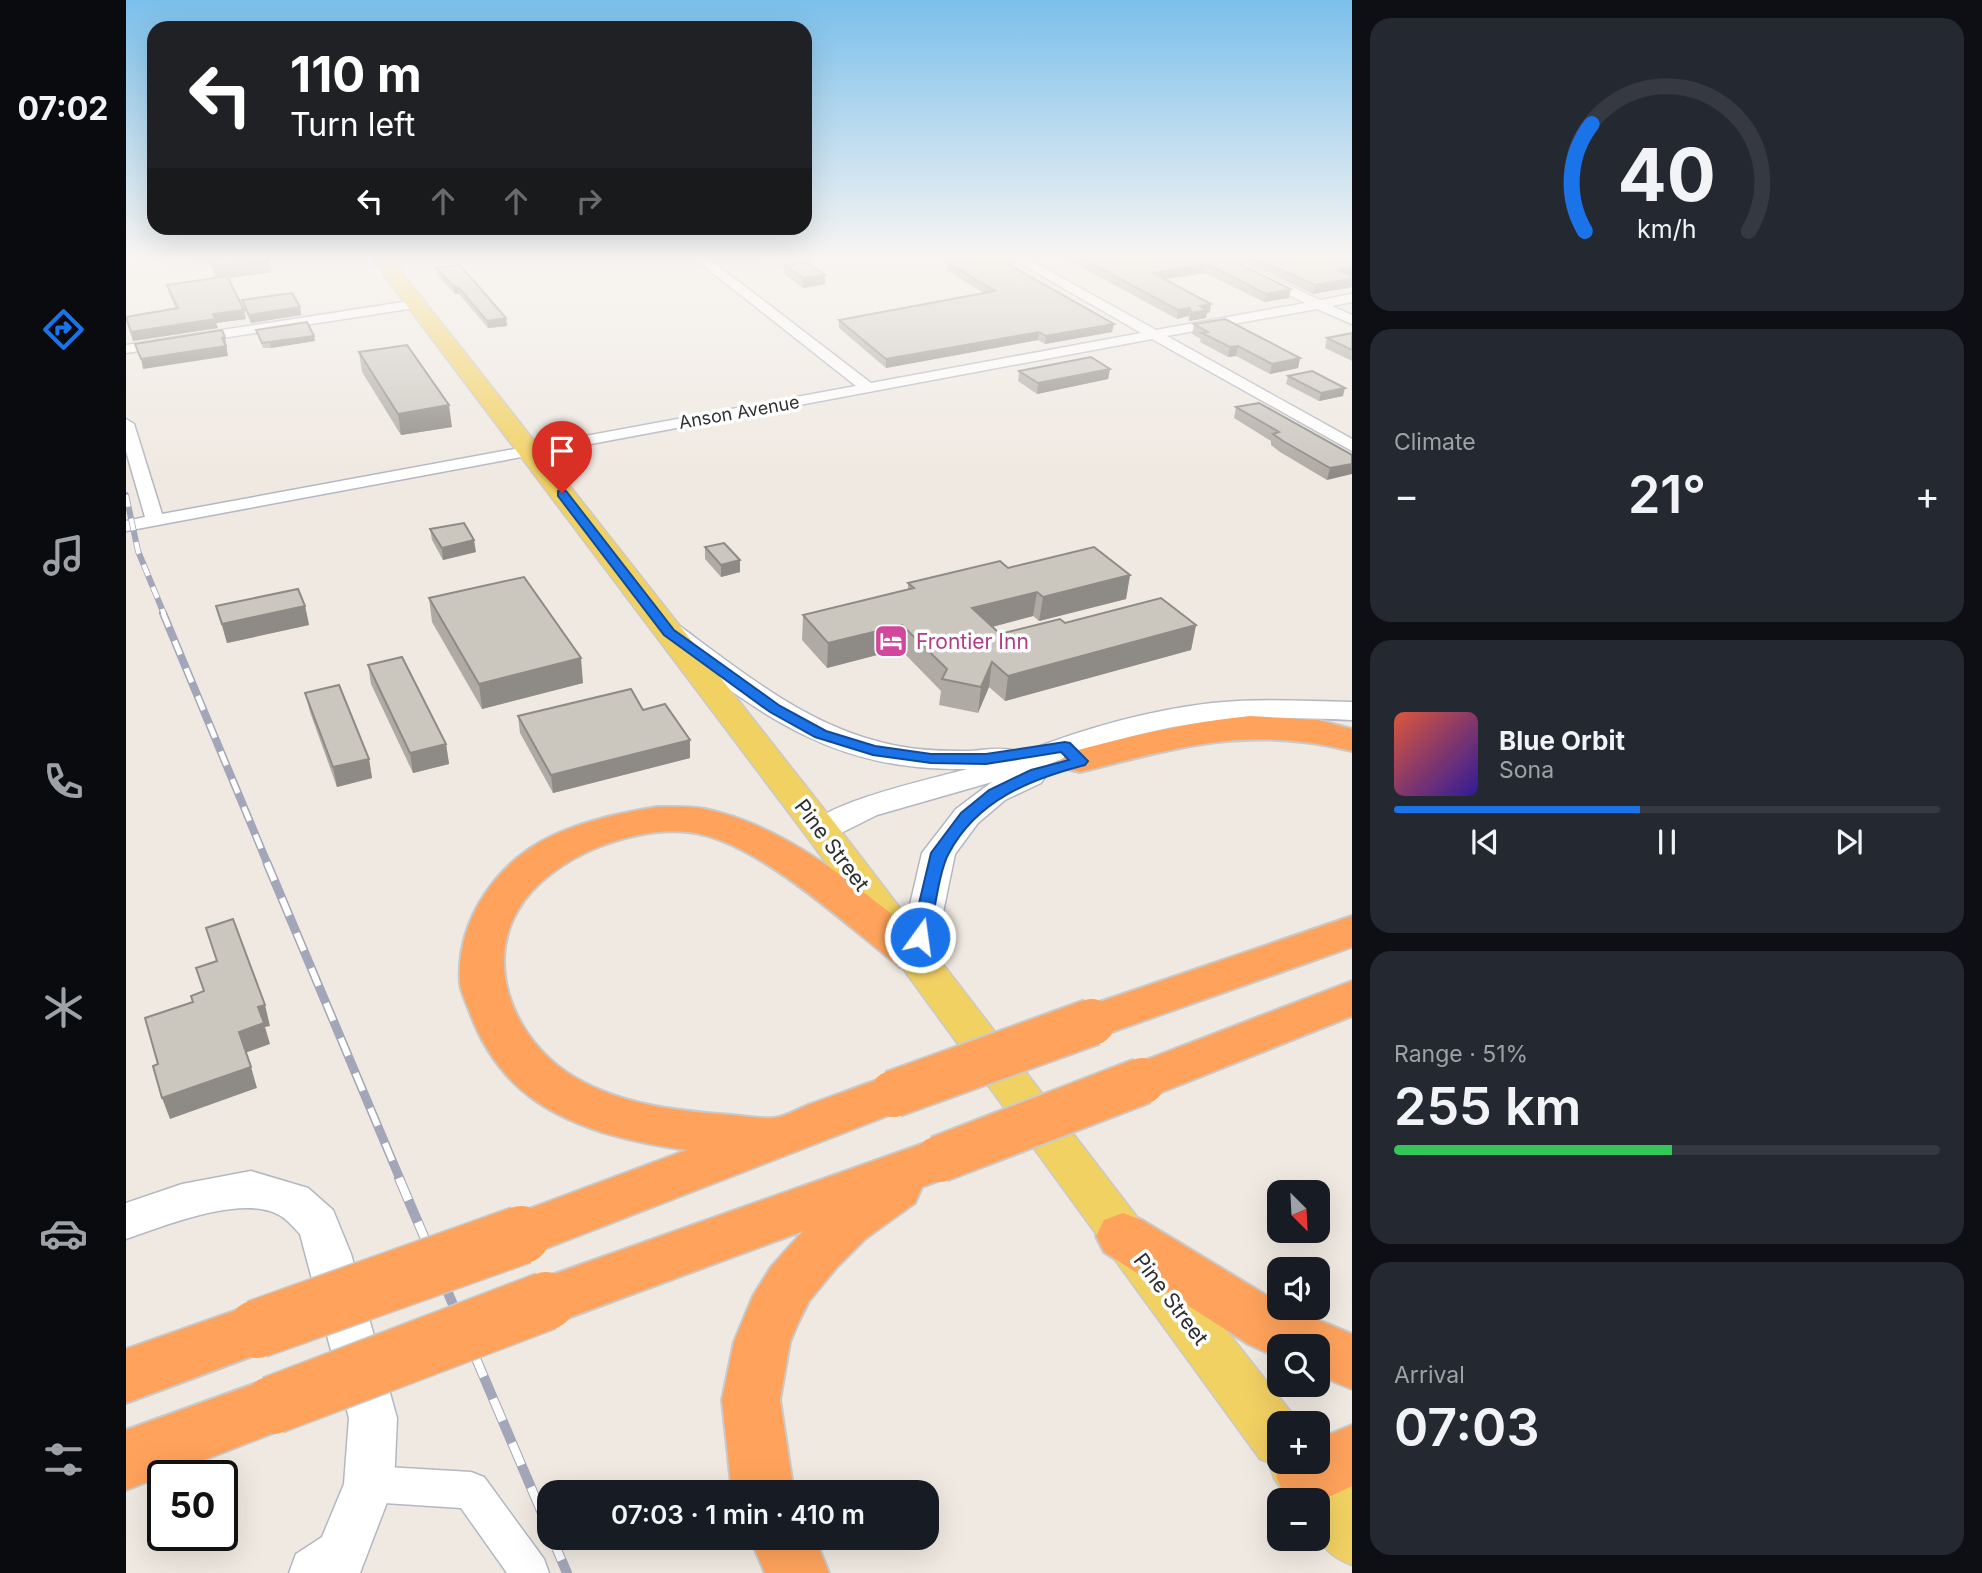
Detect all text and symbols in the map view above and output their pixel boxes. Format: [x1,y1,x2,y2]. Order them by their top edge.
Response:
text: 110 m [290,45,422,104]
icon: left [175,49,266,140]
text: 07:02 [18,89,108,128]
text: Turn left [290,105,415,144]
text: 40 [1618,130,1716,219]
icon: left [351,182,389,220]
icon: ahead [424,182,462,220]
icon: ahead [497,182,535,220]
icon: right [570,182,608,220]
text: km/h [1637,213,1697,243]
icon: directions [39,305,88,354]
street label: Anson Avenue [677,391,801,433]
pin [532,421,592,493]
text: Climate [1394,428,1476,456]
icon: arrive [543,432,581,470]
text: 21° [1628,463,1706,526]
text: − [1394,472,1419,518]
text: + [1915,472,1940,518]
icon: music [39,531,88,580]
hotel icon: Frontier Inn [872,622,910,660]
place label: Frontier Inn [916,629,1029,654]
text: Blue Orbit [1499,725,1625,756]
text: Sona [1499,756,1554,784]
icon: phone [39,757,88,806]
street label: Pine Street [789,794,875,896]
icon: previous [1466,823,1504,861]
icon: pause [1648,823,1686,861]
icon: next [1830,823,1868,861]
position arrow [883,900,957,974]
icon: climate [39,983,88,1032]
text: Range · 51% [1394,1040,1528,1068]
text: 255 km [1394,1075,1581,1138]
north arrow [1267,1180,1330,1242]
map controls [1267,1180,1330,1551]
icon: car [39,1209,88,1258]
street label: Pine Street [1128,1248,1214,1350]
button: sound [1267,1257,1330,1320]
button: search [1267,1334,1330,1397]
text: Arrival [1394,1361,1465,1389]
text: 07:03 [1394,1396,1539,1459]
button: + [1267,1411,1330,1474]
icon: filters [39,1435,88,1484]
speed limit sign: 50 [147,1460,238,1551]
button: − [1267,1488,1330,1551]
text: 07:03 · 1 min · 410 m [611,1499,865,1530]

